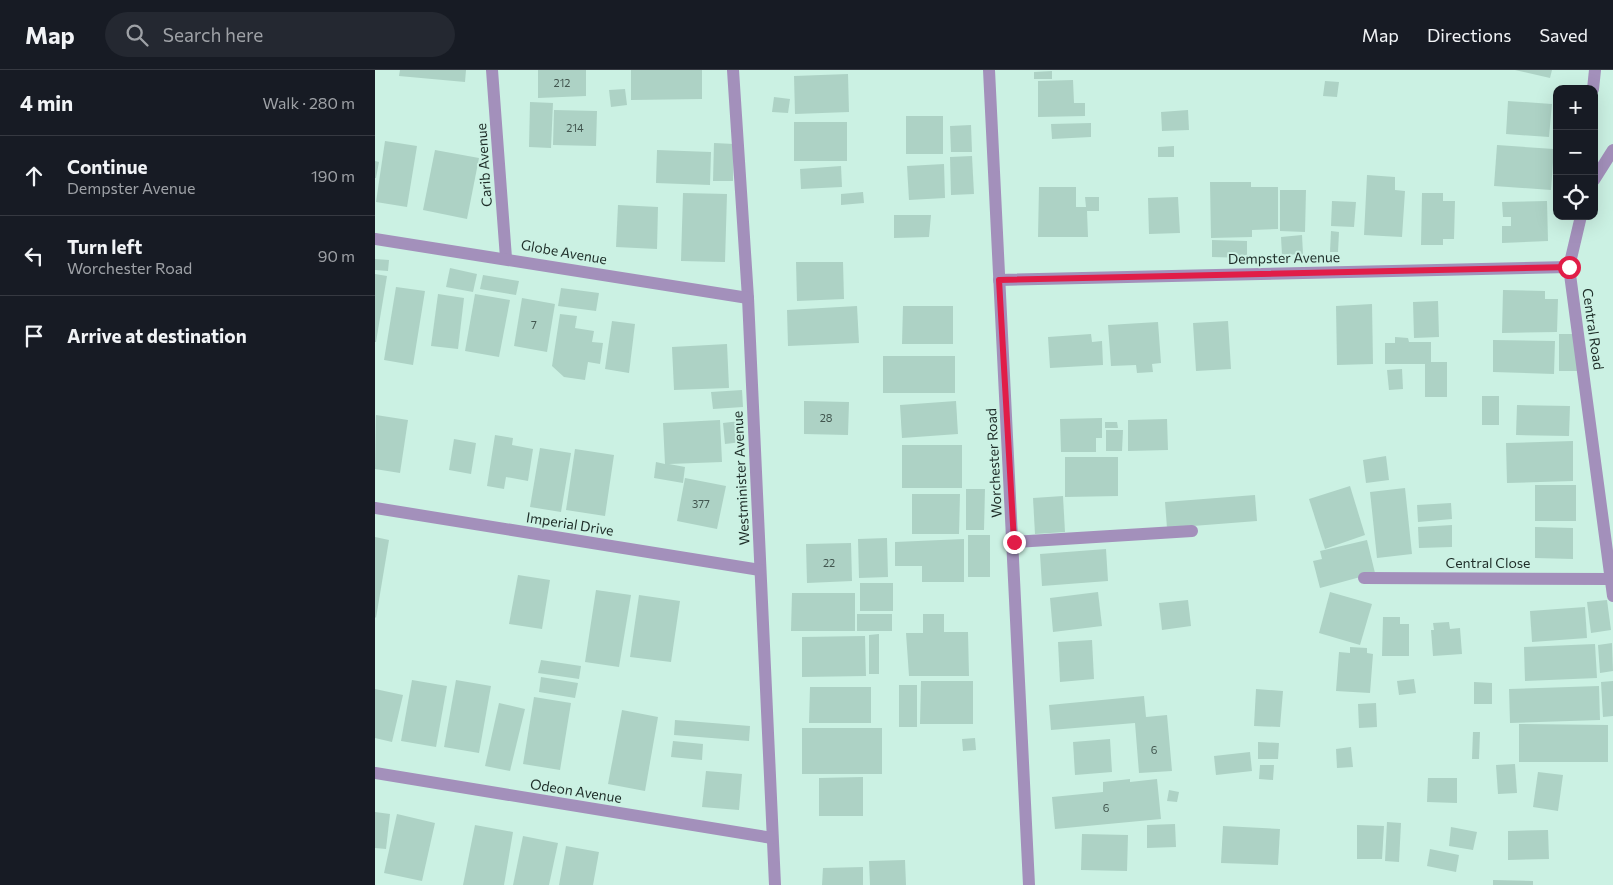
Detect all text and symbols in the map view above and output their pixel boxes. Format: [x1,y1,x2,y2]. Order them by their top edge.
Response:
search box [105,12,455,57]
text: Map [25,20,75,49]
icon: search [123,21,151,49]
text: Search here [163,23,263,46]
text: Map [1362,24,1399,46]
text: Directions [1427,24,1511,46]
text: Saved [1539,24,1588,46]
house number: 212 [554,76,570,89]
map controls [1553,85,1598,220]
button: + [1553,85,1598,130]
text: 4 min [20,90,73,115]
text: Walk · 280 m [263,93,355,112]
house number: 214 [566,121,584,134]
street label: Carib Avenue [472,123,495,207]
button: − [1553,130,1598,175]
text: Continue [67,155,147,178]
icon: ahead [20,162,48,190]
text: 190 m [311,166,355,185]
button: locate [1553,175,1598,220]
text: Dempster Avenue [67,178,195,197]
text: Turn left [67,235,142,258]
street label: Globe Avenue [520,236,609,267]
icon: left [20,242,48,270]
text: 90 m [318,246,355,265]
street label: Dempster Avenue [1228,248,1340,267]
route start [1558,256,1581,279]
text: Worchester Road [67,258,192,277]
street label: Central Road [1579,287,1608,371]
house number: 7 [531,318,537,331]
icon: arrive [20,322,48,350]
text: Arrive at destination [67,324,247,347]
street label: Worchester Road [982,408,1005,518]
street label: Westminister Avenue [728,410,753,546]
house number: 28 [820,411,833,424]
house number: 377 [692,497,710,510]
street label: Imperial Drive [525,508,615,539]
route end [1003,531,1026,554]
street label: Central Close [1446,554,1530,571]
house number: 22 [823,556,835,569]
house number: 6 [1151,743,1158,756]
street label: Odeon Avenue [529,775,623,806]
house number: 6 [1103,801,1110,814]

